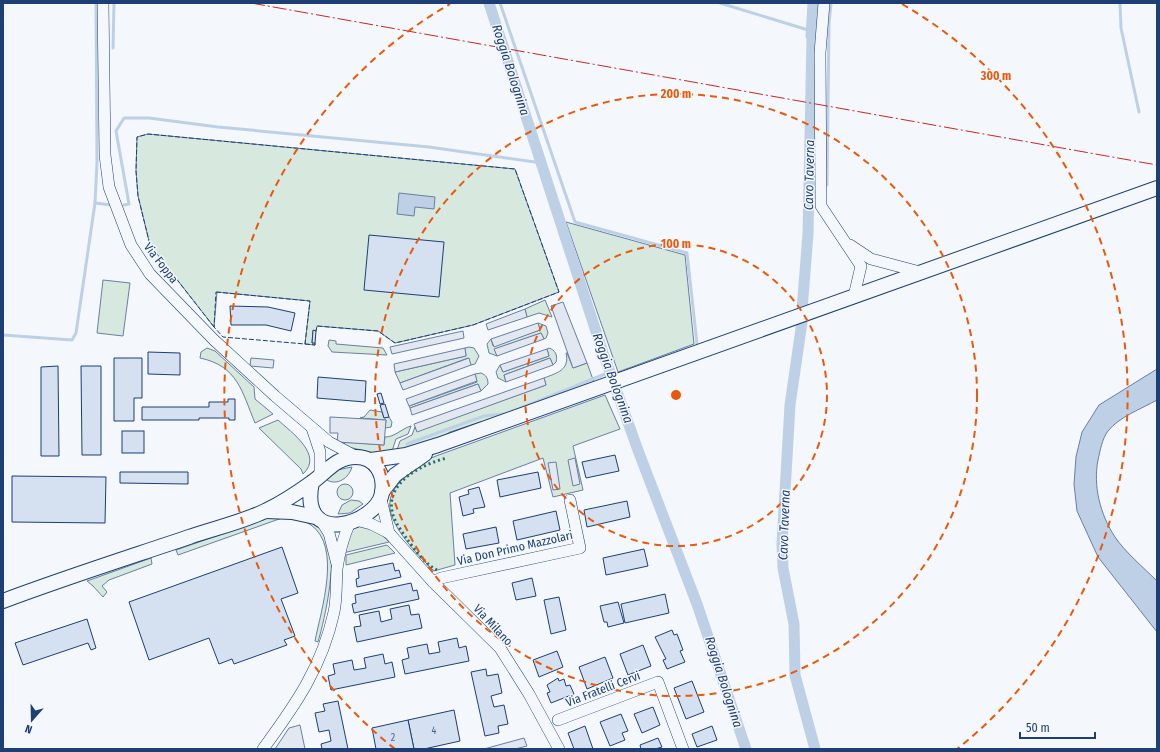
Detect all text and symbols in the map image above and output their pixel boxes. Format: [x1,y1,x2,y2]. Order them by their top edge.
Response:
water label: Roggia Bolognina [489,23,533,118]
text: 300 m [980,69,1011,83]
text: 200 m [660,87,691,101]
water label: Cavo Taverna [801,139,817,210]
text: 100 m [661,237,691,251]
street label: Via Foppa [141,240,181,286]
water label: Roggia Bolognina [590,331,636,425]
centre of rings [669,388,683,402]
water label: Cavo Taverna [775,489,793,560]
street label: Via Don Primo Mazzolari [456,528,574,568]
street label: Via Milano [470,602,516,648]
water label: Roggia Bolognina [702,635,746,730]
street label: Via Fratelli Cervi [564,668,642,710]
north arrow [12,700,52,740]
scale bar [1020,714,1095,740]
text: 50 m [1026,721,1050,735]
text: N [23,722,34,736]
house number: 4 [432,725,437,737]
house number: 2 [391,732,396,744]

